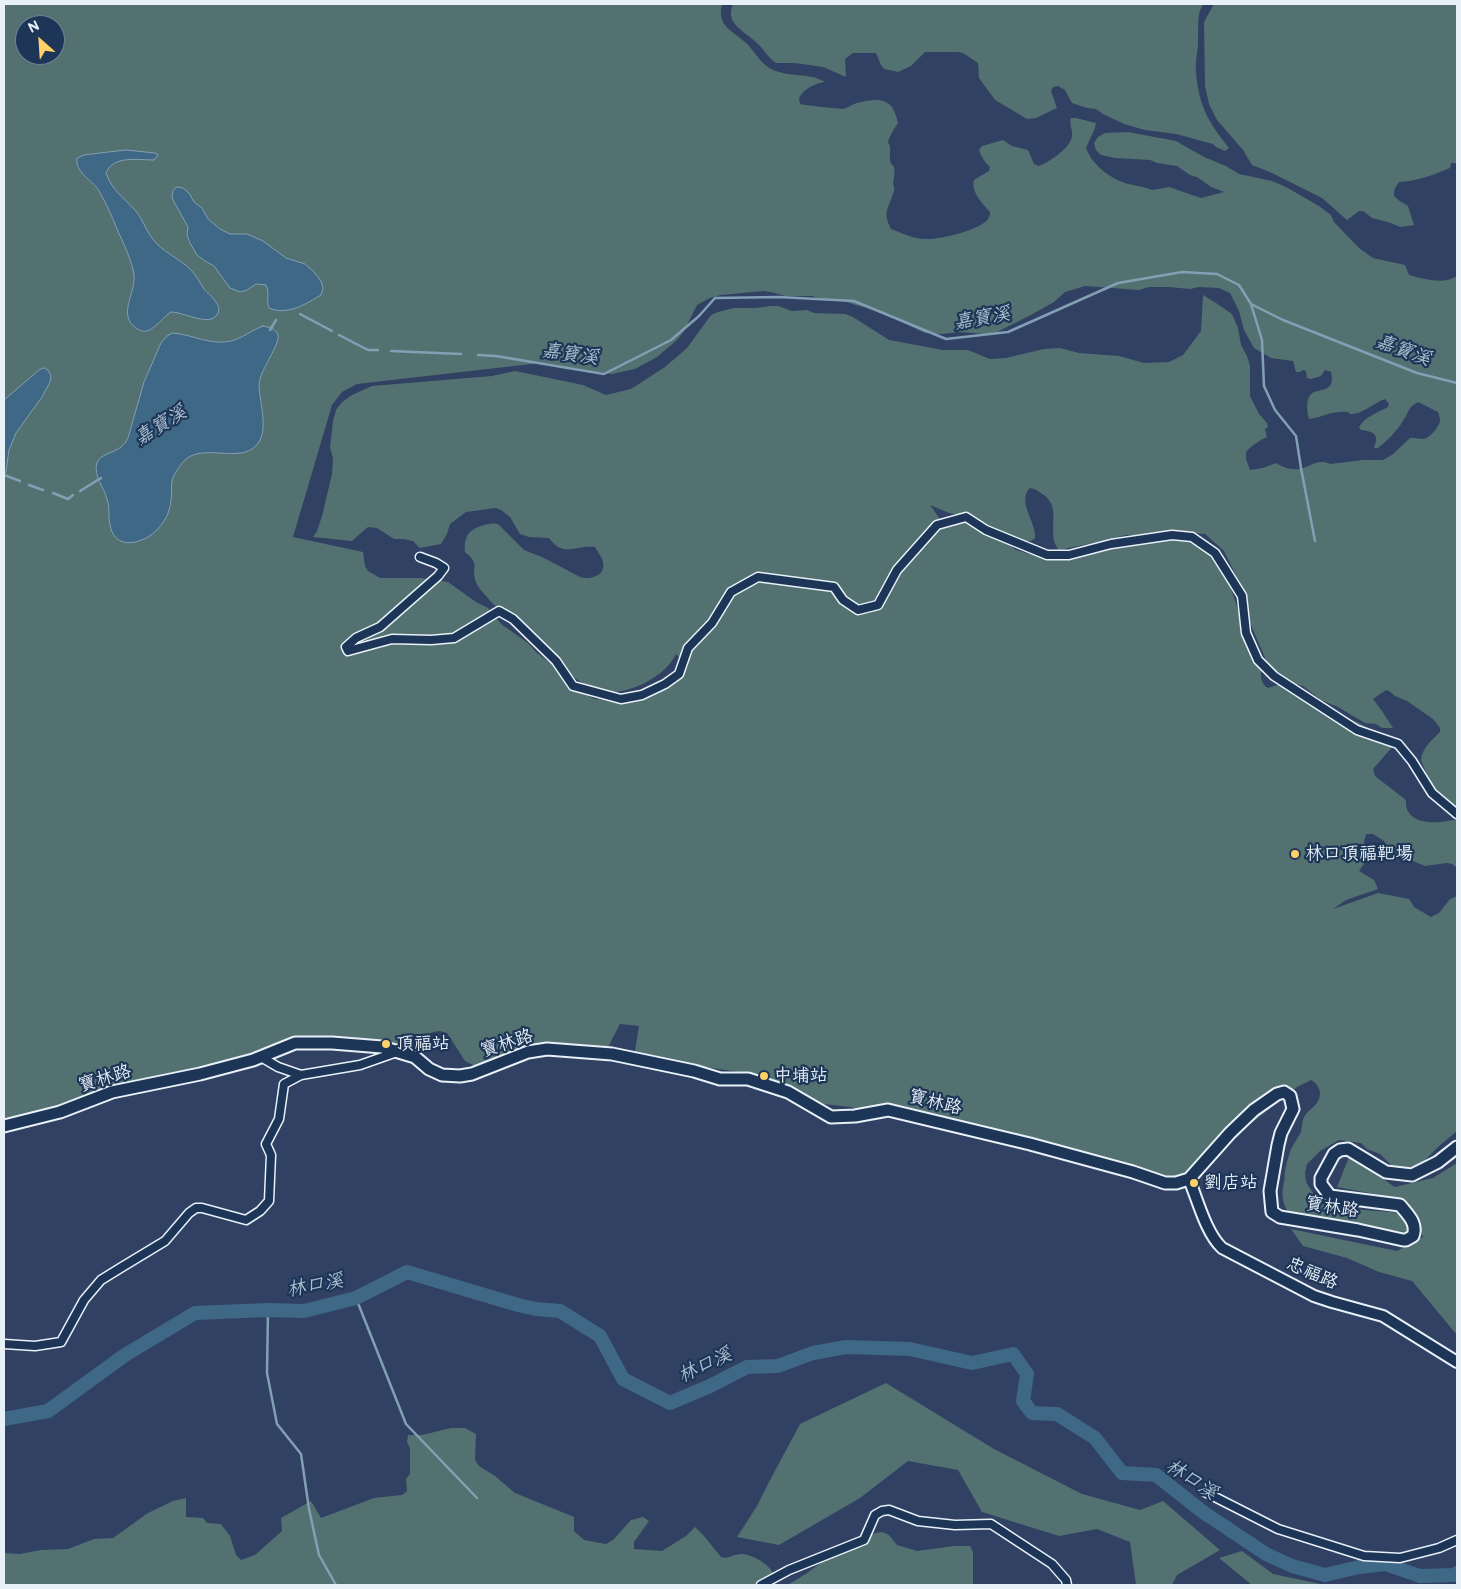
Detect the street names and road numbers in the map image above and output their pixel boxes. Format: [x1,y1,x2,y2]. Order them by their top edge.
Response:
street label: 寶林路 [478,1025,536,1063]
street label: 寶林路 [76,1061,134,1097]
street label: 寶林路 [906,1086,964,1120]
street label: 寶林路 [1304,1193,1360,1223]
street label: 忠福路 [1283,1253,1341,1295]

